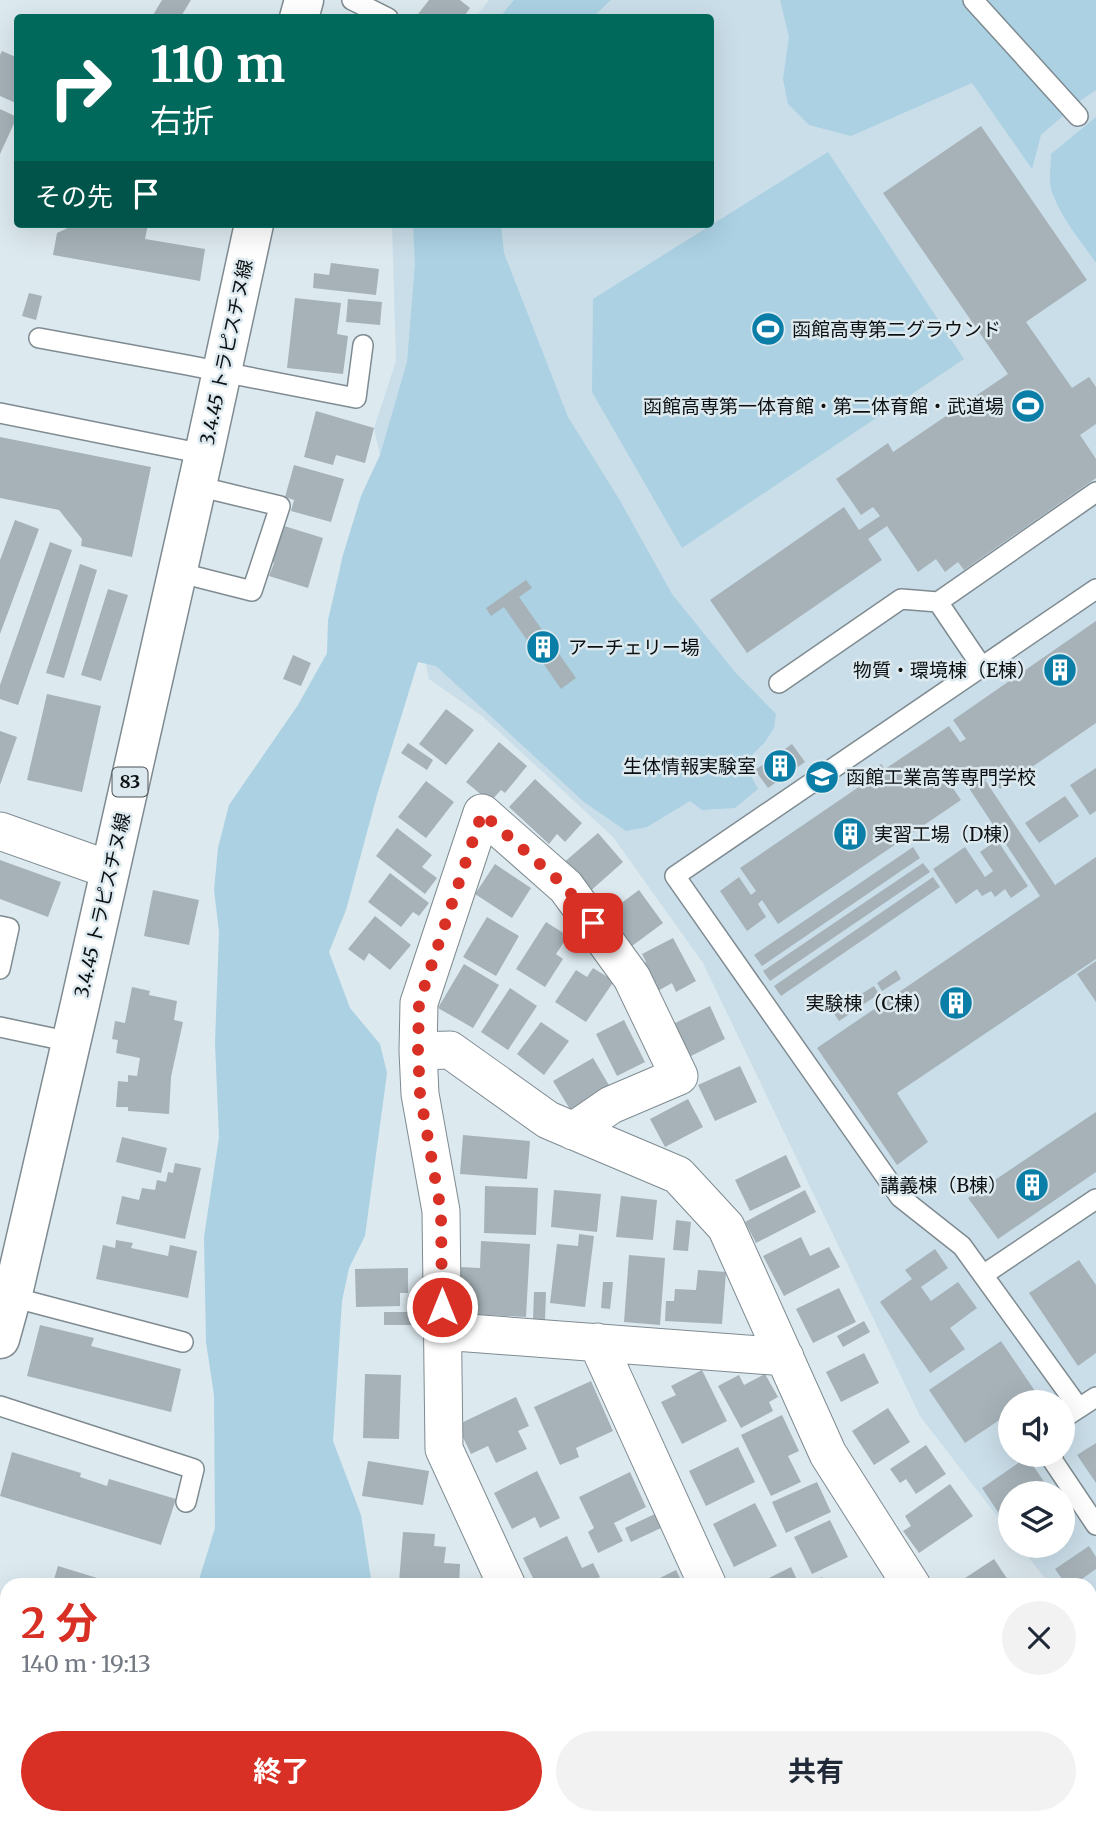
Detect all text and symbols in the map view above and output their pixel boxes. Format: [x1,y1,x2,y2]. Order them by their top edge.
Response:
text: 110 m [150,34,285,95]
icon: right [35,42,126,133]
text: 右折 [150,101,214,141]
icon: arrive [127,175,165,213]
text: その先 [35,180,113,213]
street label: 3.4.45 トラピスチヌ線 [195,257,257,447]
sports icon: 函館高専第二グラウンド [749,310,787,348]
place label: 函館高専第二グラウンド [792,317,1001,341]
sports icon: 函館高専第一体育館・第二体育館・武道場 [1009,387,1047,425]
place label: 函館高専第一体育館・第二体育館・武道場 [643,394,1004,418]
building icon: アーチェリー場 [524,628,562,666]
place label: アーチェリー場 [568,635,700,659]
building icon: 物質・環境棟（E棟） [1041,651,1079,689]
place label: 物質・環境棟（E棟） [853,658,1036,682]
building icon: 生体情報実験室 [761,747,799,785]
place label: 生体情報実験室 [623,754,756,778]
school or university icon: 函館工業高等専門学校 [803,758,841,796]
place label: 函館工業高等専門学校 [846,765,1036,789]
road number: 83 [113,768,148,796]
street label: 3.4.45 トラピスチヌ線 [69,810,135,1000]
building icon: 実習工場（D棟） [831,815,869,853]
place label: 実習工場（D棟） [874,822,1021,846]
pin [563,893,623,953]
icon: arrive [574,904,612,942]
building icon: 実験棟（C棟） [937,984,975,1022]
place label: 実験棟（C棟） [806,991,932,1015]
building icon: 講義棟（B棟） [1013,1166,1051,1204]
place label: 講義棟（B棟） [880,1173,1007,1197]
position arrow [405,1270,479,1344]
map controls [998,1390,1075,1558]
button: sound [998,1390,1075,1467]
button: layers [998,1481,1075,1558]
text: 2 分 [21,1597,98,1649]
button: close [1002,1601,1076,1675]
text: 140 m · 19:13 [21,1649,151,1678]
button: 終了 [21,1731,542,1811]
button: 共有 [556,1731,1076,1811]

